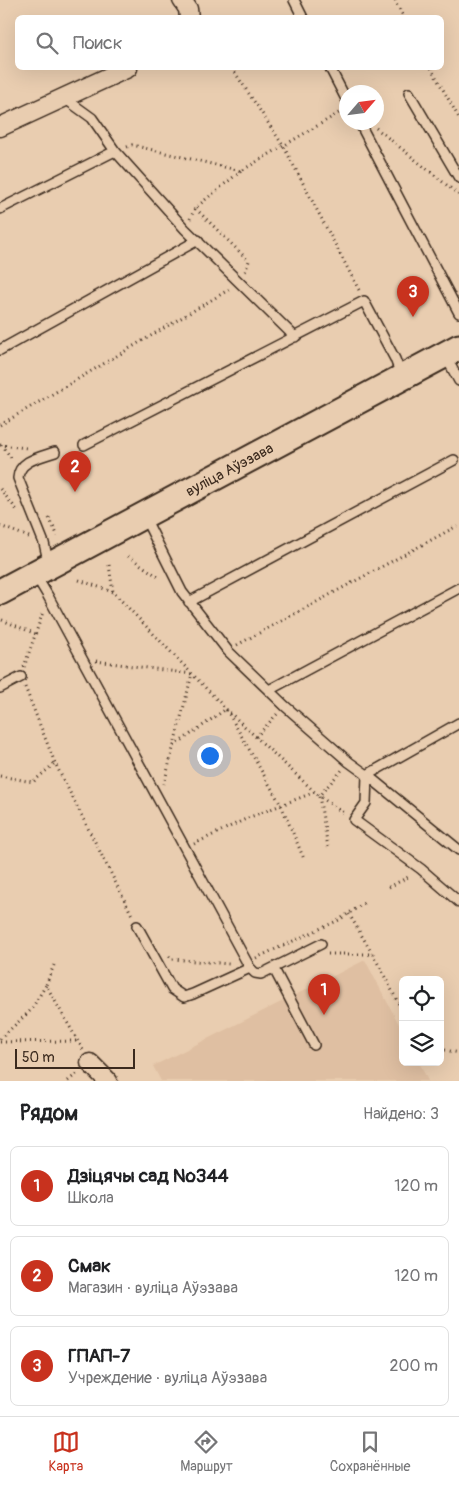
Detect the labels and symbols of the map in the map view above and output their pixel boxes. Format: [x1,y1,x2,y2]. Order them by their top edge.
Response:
north arrow [339,85,384,130]
pin: 3 [397,276,429,317]
street label: вуліца Аўэзава [182,438,277,501]
pin: 2 [59,451,91,492]
your location [197,743,223,769]
pin: 1 [308,974,340,1015]
scale bar [15,1046,135,1069]

